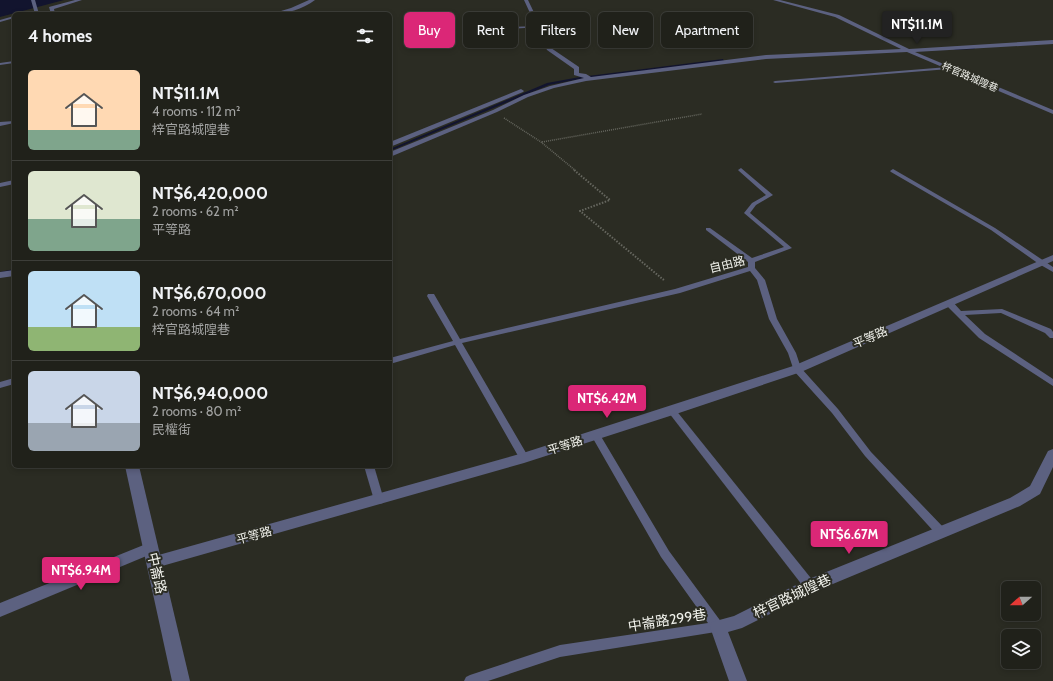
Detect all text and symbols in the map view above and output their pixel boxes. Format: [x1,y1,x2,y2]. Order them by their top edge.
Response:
pin: NT$11.1M [876,11,958,45]
chip: Buy [404,12,455,48]
chip: Rent [463,12,518,48]
chip: Filters [526,12,590,48]
chip: New [598,12,653,48]
chip: Apartment [661,12,753,48]
text: NT$11.1M [891,16,943,32]
icon: filters [354,25,376,47]
text: 4 homes [28,26,92,46]
street label: 梓官路城隍巷 [940,59,1000,95]
text: NT$11.1M [152,83,220,103]
icon: home [60,86,108,134]
text: 4 rooms · 112 m² [152,103,240,119]
text: 梓官路城隍巷 [152,121,230,137]
text: NT$6,420,000 [152,183,268,203]
icon: home [60,187,108,235]
text: 2 rooms · 62 m² [152,203,239,219]
text: 平等路 [152,221,191,237]
street label: 自由路 [708,252,746,276]
text: NT$6,670,000 [152,283,266,303]
icon: home [60,287,108,335]
text: 2 rooms · 64 m² [152,303,239,319]
text: 梓官路城隍巷 [152,321,230,337]
street label: 平等路 [850,323,890,351]
text: NT$6,940,000 [152,383,268,403]
pin: NT$6.42M [566,385,648,419]
icon: home [60,387,108,435]
text: NT$6.42M [577,390,637,406]
text: 2 rooms · 80 m² [152,403,241,419]
text: 民權街 [152,421,191,437]
street label: 平等路 [546,432,584,458]
pin: NT$6.67M [808,521,890,555]
street label: 平等路 [235,523,273,547]
text: NT$6.67M [820,526,878,542]
street label: 中崙路 [144,551,170,595]
pin: NT$6.94M [40,557,122,591]
text: NT$6.94M [51,562,111,578]
street label: 梓官路城隍巷 [750,570,834,622]
north arrow [1001,581,1041,621]
map controls [1001,581,1041,669]
street label: 中崙路299巷 [626,605,708,635]
button: layers [1001,629,1041,669]

